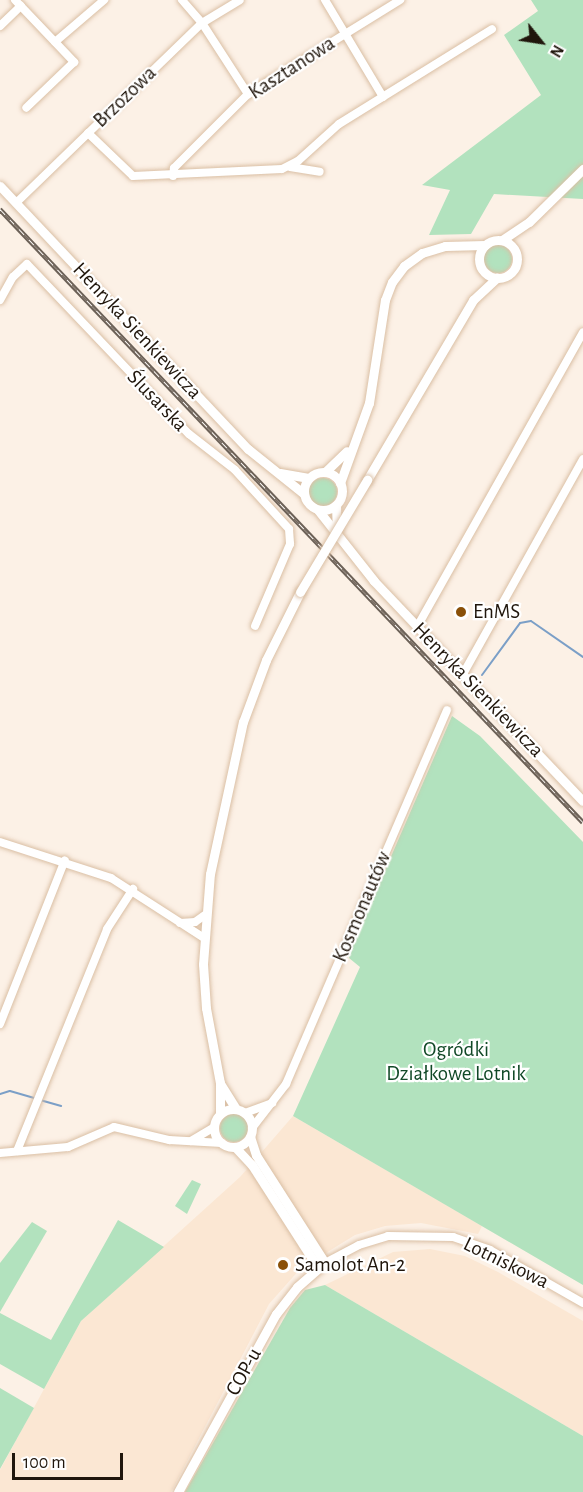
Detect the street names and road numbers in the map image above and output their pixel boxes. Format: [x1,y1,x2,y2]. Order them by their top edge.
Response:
street label: Kasztanowa [244,31,340,105]
street label: Brzozowa [88,61,162,133]
street label: Henryka Sienkiewicza [67,257,207,405]
street label: Ślusarska [121,365,193,437]
street label: Henryka Sienkiewicza [407,617,549,763]
street label: Kosmonautów [327,848,397,966]
street label: Lotniskowa [459,1232,553,1294]
street label: COP-u [221,1344,267,1400]

